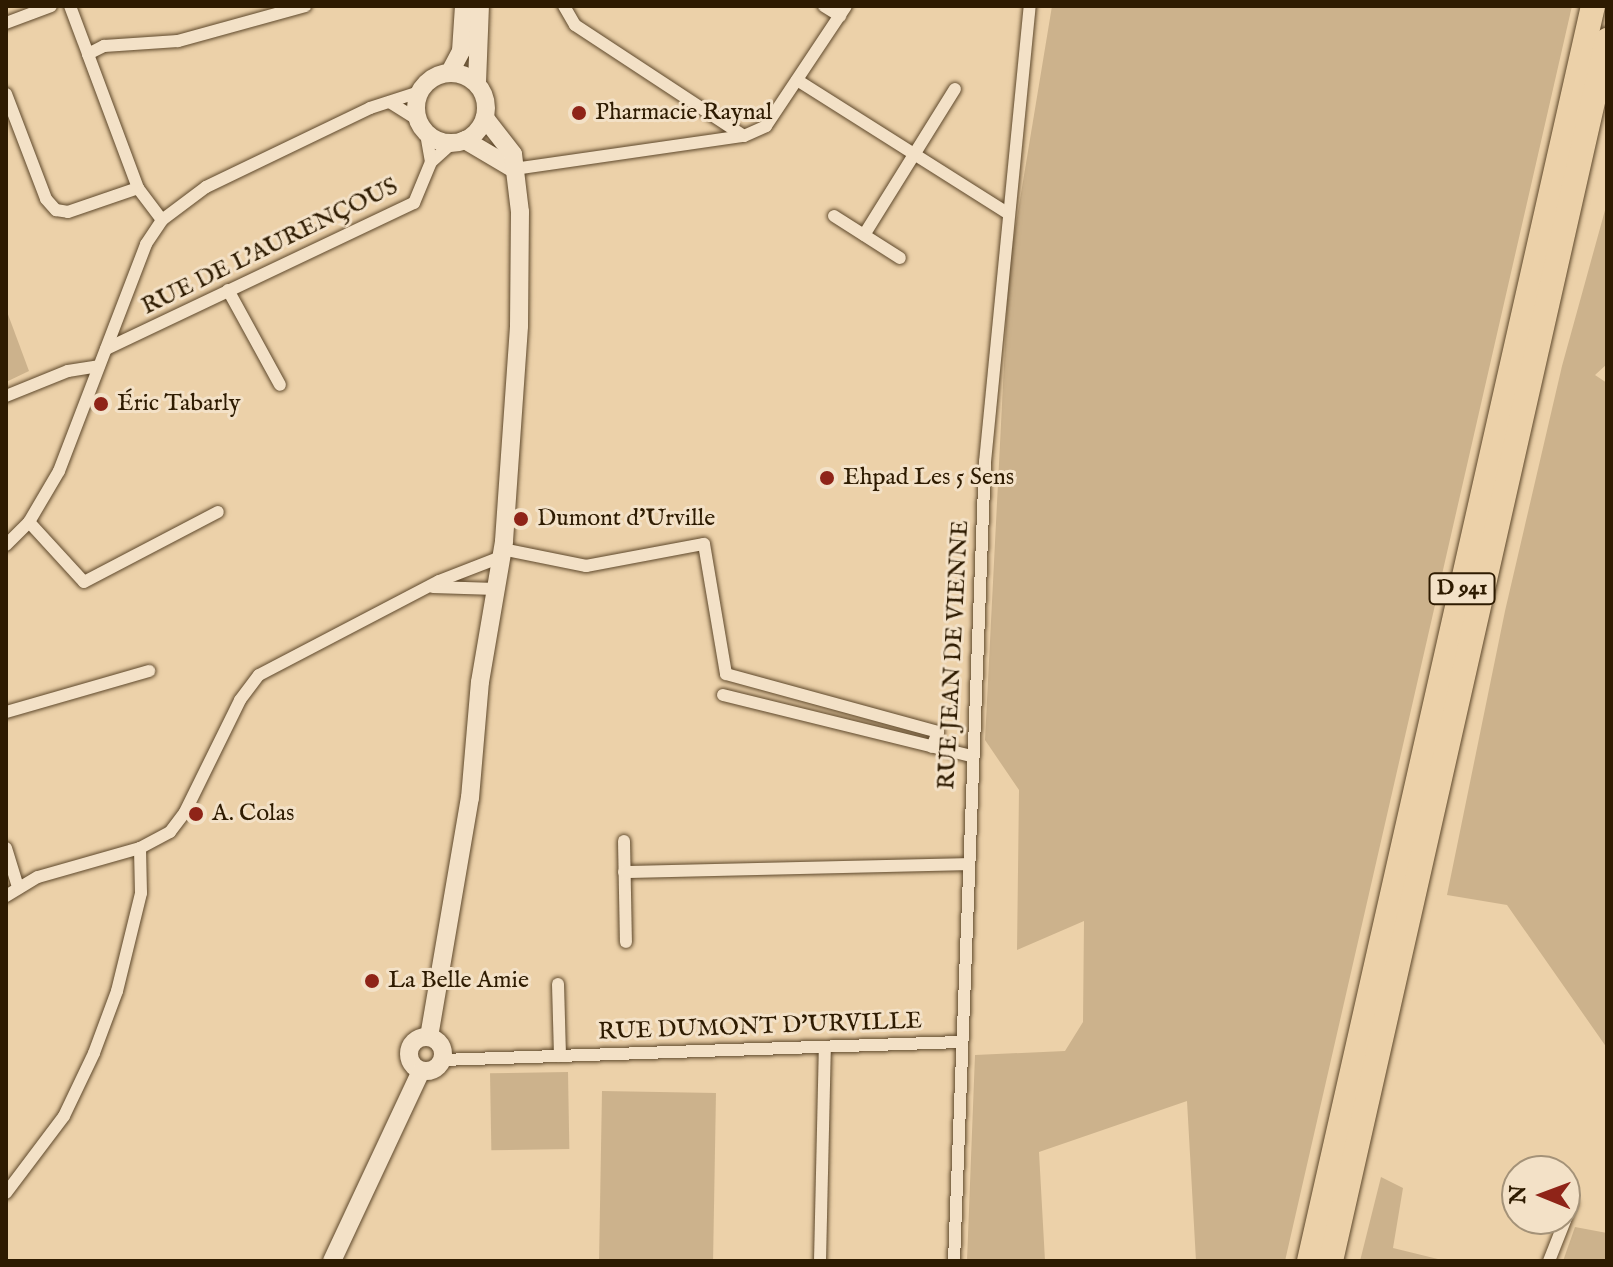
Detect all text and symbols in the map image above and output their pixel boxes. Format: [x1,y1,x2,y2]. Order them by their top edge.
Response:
place label: Pharmacie Raynal [595,99,772,127]
marker: Pharmacie Raynal [570,104,588,122]
street label: RUE DE L'AURENÇOUS [137,172,403,322]
place label: Éric Tabarly [117,390,240,418]
marker: Éric Tabarly [92,395,110,413]
place label: Ehpad Les 5 Sens [843,464,1014,492]
marker: Ehpad Les 5 Sens [818,469,836,487]
place label: Dumont d'Urville [537,505,715,533]
marker: Dumont d'Urville [512,510,530,528]
street label: RUE JEAN DE VIENNE [933,520,975,790]
road number: D 941 [1428,571,1496,607]
place label: A. Colas [212,800,294,828]
marker: A. Colas [187,805,205,823]
place label: La Belle Amie [388,967,529,995]
marker: La Belle Amie [363,972,381,990]
street label: RUE DUMONT D'URVILLE [597,1007,923,1047]
north arrow [1501,1155,1581,1235]
text: N [1505,1185,1533,1204]

